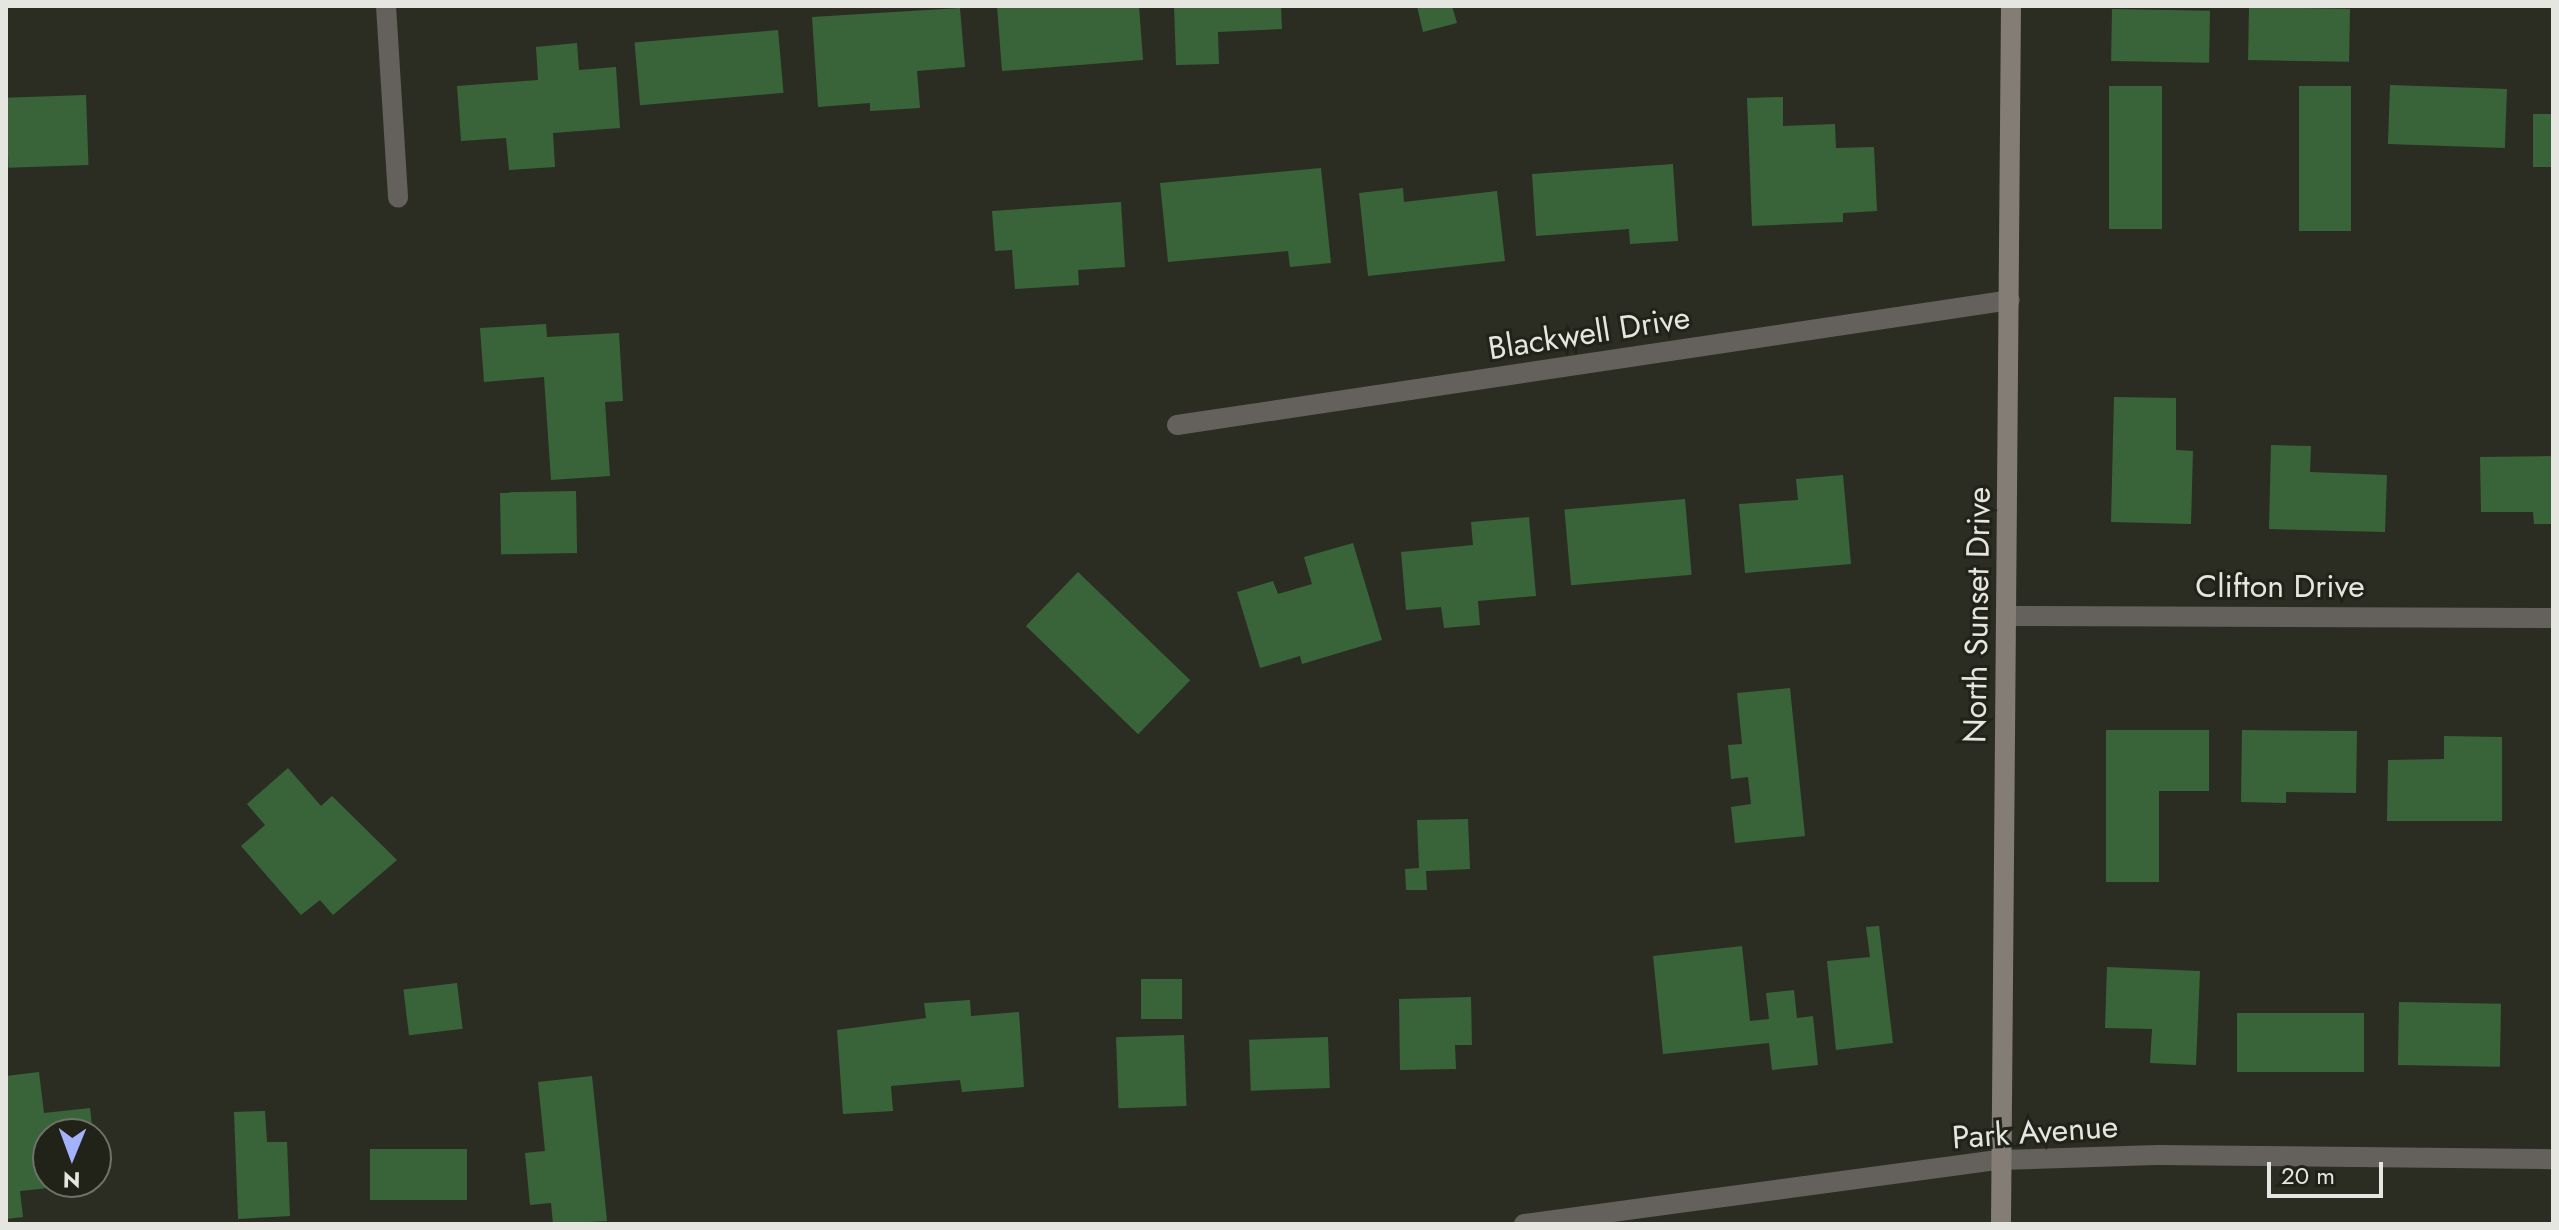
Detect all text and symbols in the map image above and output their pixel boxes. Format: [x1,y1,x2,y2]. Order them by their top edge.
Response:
street label: Blackwell Drive [1485,298,1693,368]
street label: North Sunset Drive [1956,487,1998,743]
street label: Clifton Drive [2195,567,2365,605]
street label: Park Avenue [1951,1107,2119,1157]
north arrow [32,1118,112,1198]
scale bar [2271,1146,2387,1196]
text: 20 m [2281,1158,2335,1193]
text: N [63,1164,81,1196]

